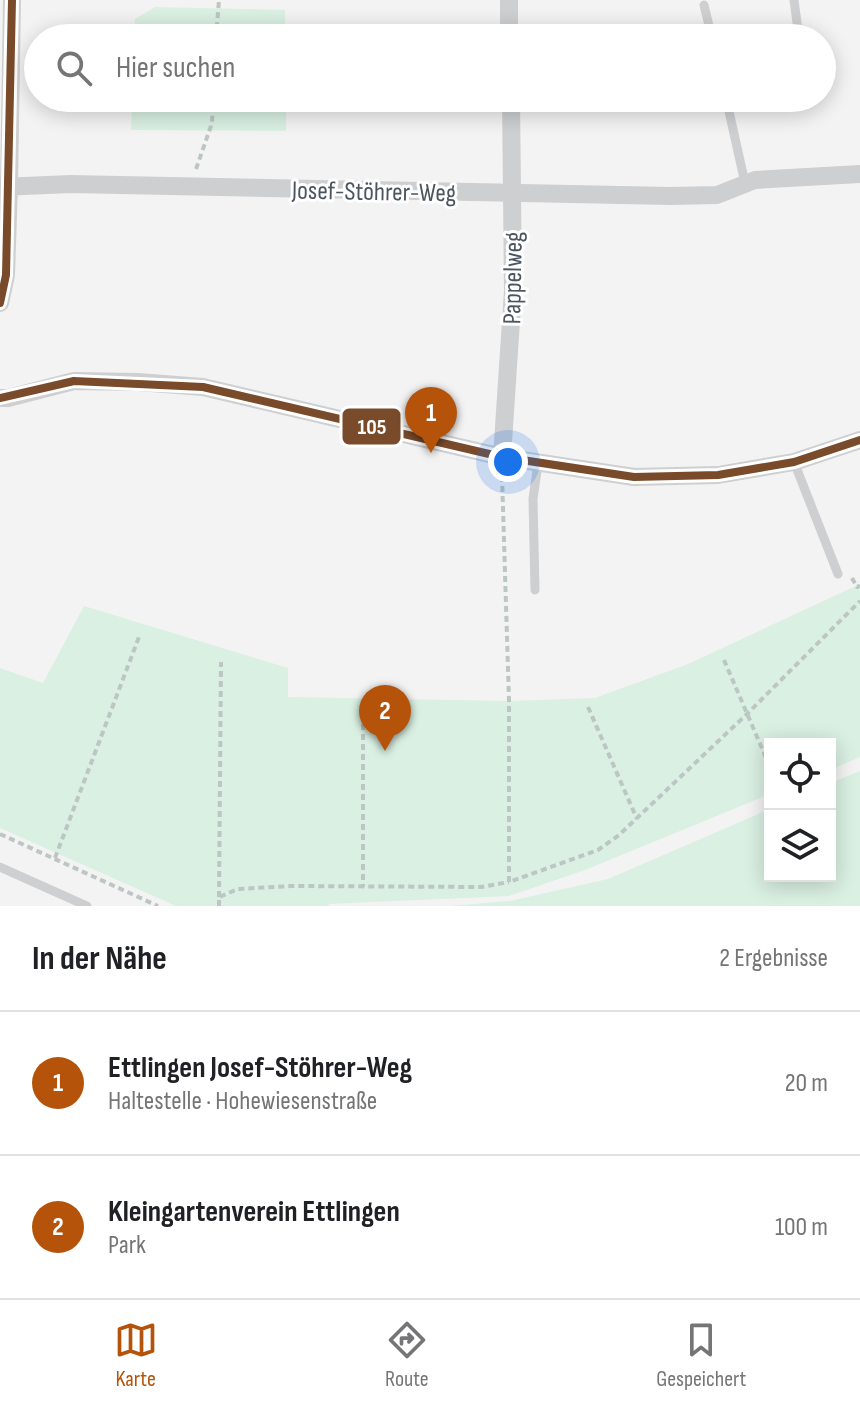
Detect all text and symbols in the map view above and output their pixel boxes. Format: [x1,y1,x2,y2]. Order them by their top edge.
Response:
search box [24,24,836,112]
icon: search [52,46,96,90]
text: Hier suchen [116,50,235,86]
street label: Josef-Stöhrer-Weg [291,176,456,209]
street label: Pappelweg [497,231,530,325]
pin: 1 [405,387,457,453]
line badge: 105 [341,407,402,446]
text: 105 [358,414,386,441]
your location [488,442,528,482]
pin: 2 [359,685,411,751]
map controls [764,738,836,882]
button: locate [764,738,836,810]
button: layers [764,810,836,882]
text: In der Nähe [32,938,167,979]
text: 2 Ergebnisse [719,943,828,974]
text: Ettlingen Josef-Stöhrer-Weg [108,1050,412,1086]
text: 1 [53,1068,63,1099]
text: 20 m [785,1068,828,1099]
text: Haltestelle · Hohewiesenstraße [108,1086,377,1117]
text: Kleingartenverein Ettlingen [108,1194,400,1230]
text: 2 [52,1212,64,1243]
text: 100 m [775,1212,828,1243]
text: Park [108,1230,146,1261]
tab: Karte [114,1318,158,1393]
tab: Route [385,1318,429,1393]
tab: Gespeichert [656,1318,746,1393]

